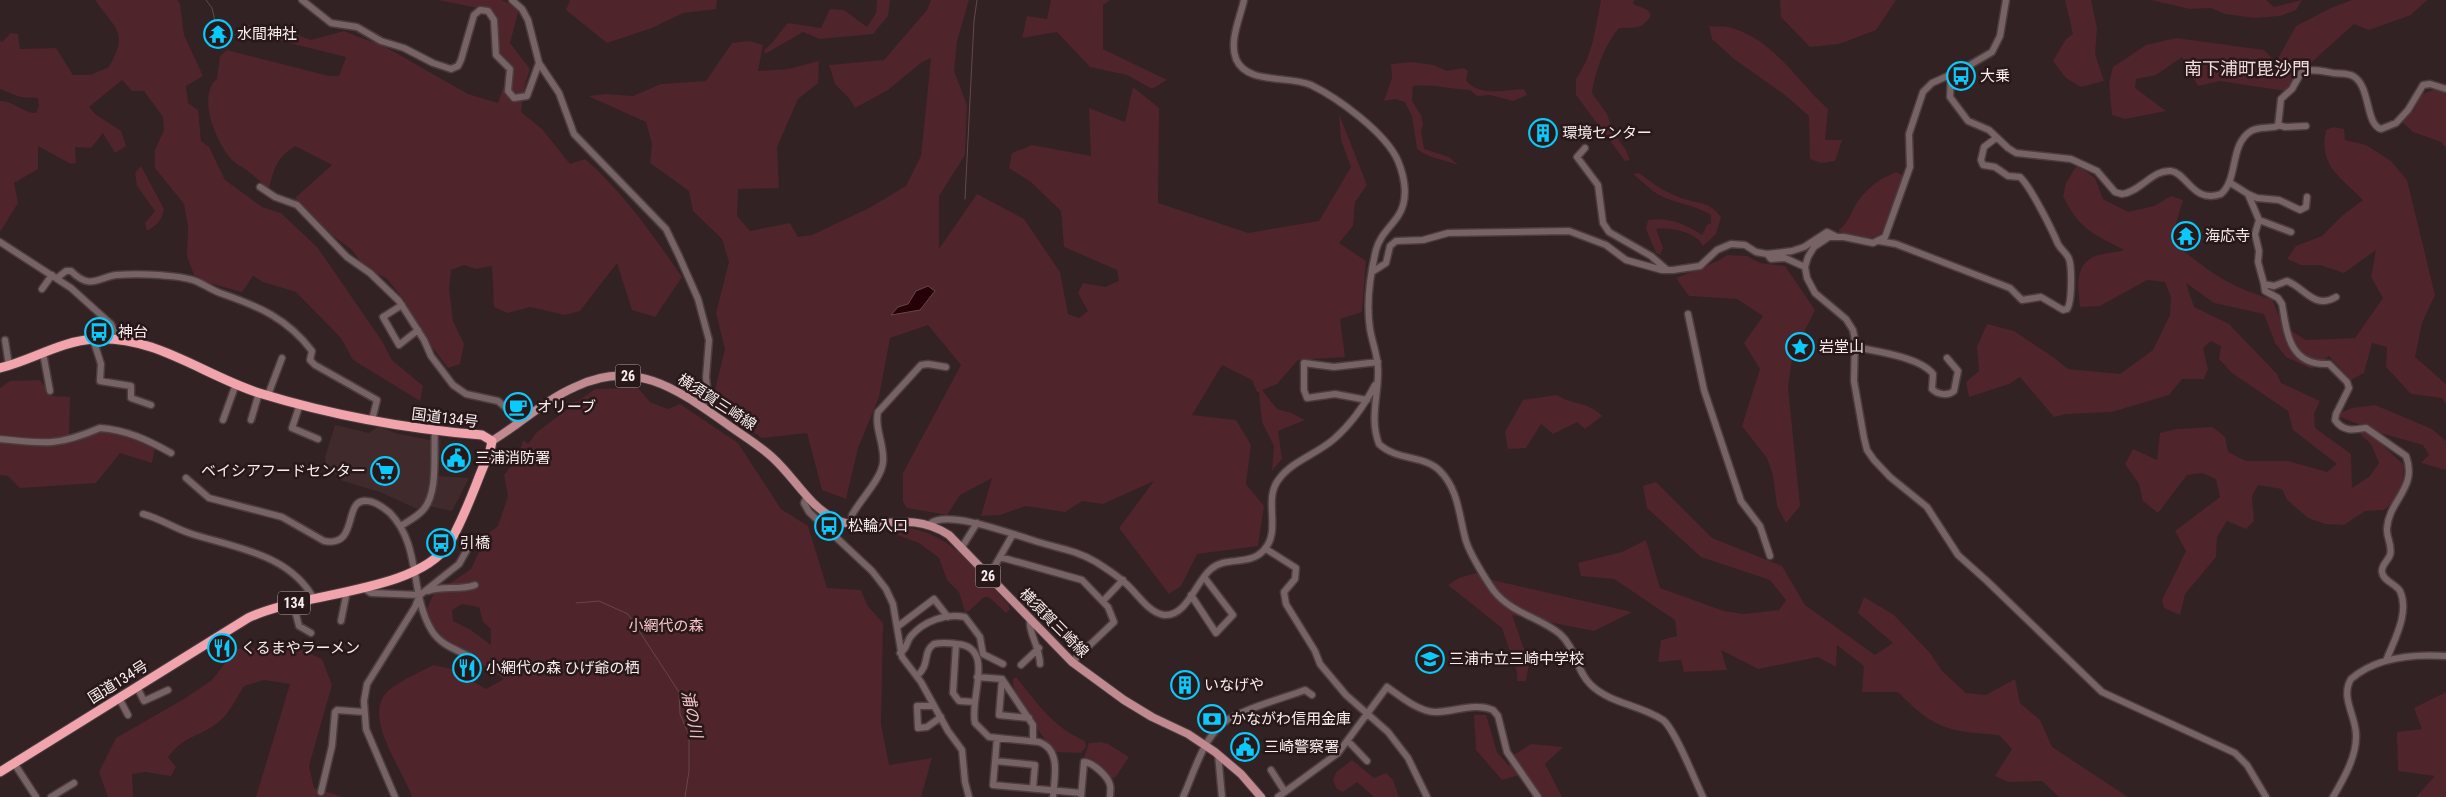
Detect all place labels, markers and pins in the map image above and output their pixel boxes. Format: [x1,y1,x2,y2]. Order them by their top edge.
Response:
temple icon: 水間神社 [203,19,233,49]
place label: 水間神社 [237,25,297,43]
bus stop icon: 大乗 [1946,61,1976,91]
place label: 大乗 [1980,67,2010,85]
building icon: 環境センター [1528,118,1558,148]
place label: 環境センター [1562,124,1652,142]
temple icon: 海応寺 [2171,221,2201,251]
place label: 海応寺 [2205,227,2250,245]
bus stop icon: 神台 [84,317,114,347]
place label: 神台 [118,323,148,341]
place icon: 岩堂山 [1785,332,1815,362]
place label: 岩堂山 [1819,338,1864,356]
cafe icon: オリーブ [503,392,533,422]
place label: オリーブ [537,398,596,416]
public building icon: 三浦消防署 [441,443,471,473]
place label: 三浦消防署 [475,449,550,467]
supermarket icon: ベイシアフードセンター [370,456,400,486]
place label: ベイシアフードセンター [201,462,366,480]
bus stop icon: 松輪入口 [814,511,844,541]
place label: 松輪入口 [848,517,908,535]
bus stop icon: 引橋 [426,528,456,558]
place label: 引橋 [460,534,490,552]
restaurant icon: くるまやラーメン [207,633,237,663]
place label: くるまやラーメン [241,639,360,657]
school or university icon: 三浦市立三崎中学校 [1415,644,1445,674]
place label: 三浦市立三崎中学校 [1449,650,1584,668]
restaurant icon: 小網代の森 ひげ爺の栖 [452,653,482,683]
place label: 小網代の森 ひげ爺の栖 [486,659,639,677]
building icon: いなげや [1170,670,1200,700]
place label: いなげや [1204,676,1264,694]
bank icon: かながわ信用金庫 [1197,704,1227,734]
place label: かながわ信用金庫 [1231,710,1351,728]
public building icon: 三崎警察署 [1230,732,1260,762]
place label: 三崎警察署 [1264,738,1339,756]

